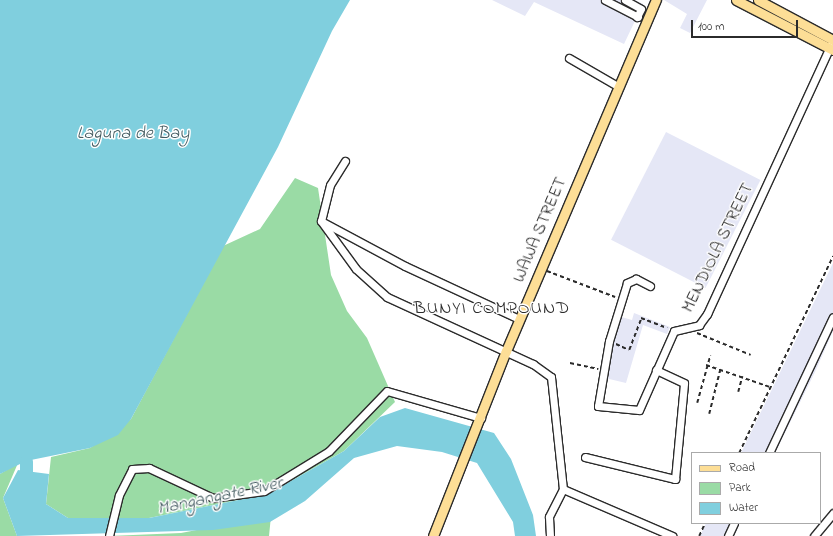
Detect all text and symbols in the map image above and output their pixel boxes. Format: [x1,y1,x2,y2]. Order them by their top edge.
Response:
scale bar [693,12,800,38]
text: 100 m [698,18,725,36]
water label: Laguna de Bay [77,123,189,145]
street label: WAWA STREET [509,174,571,286]
street label: MENDIOLA STREET [678,180,758,316]
district label: BUNYI COMPOUND [414,298,570,320]
legend [691,452,821,524]
text: Road [729,459,755,477]
water label: Mangangate River [156,473,284,521]
text: Park [729,479,751,497]
text: Water [729,499,758,517]

